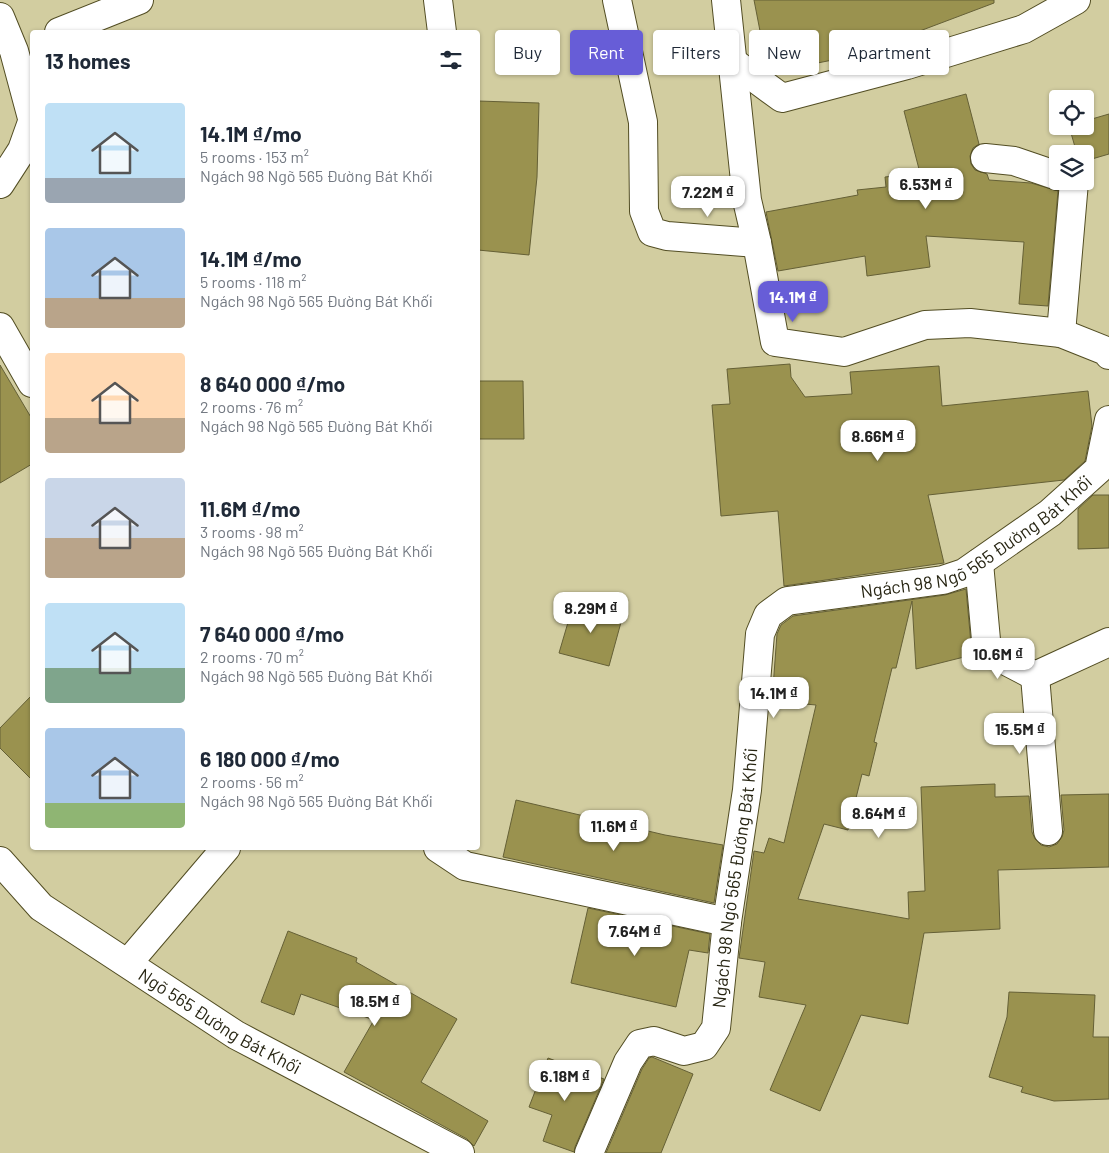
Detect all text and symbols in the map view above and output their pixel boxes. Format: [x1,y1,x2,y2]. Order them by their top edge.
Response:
chip: Buy [495,30,560,75]
chip: Rent [570,30,643,75]
chip: Filters [653,30,739,75]
chip: New [749,30,819,75]
chip: Apartment [829,30,949,75]
icon: filters [437,46,465,74]
text: 13 homes [45,48,130,73]
map controls [1049,90,1094,190]
button: locate [1049,90,1094,135]
text: 14.1M ₫/mo [200,121,302,146]
icon: home [85,123,145,183]
button: layers [1049,145,1094,190]
text: 5 rooms · 153 m² [200,147,309,166]
text: Ngách 98 Ngõ 565 Đường Bát Khối [200,166,433,185]
pin: 6.53M ₫ [880,168,972,210]
text: 6.53M ₫ [899,174,953,193]
pin: 7.22M ₫ [662,176,754,218]
text: 7.22M ₫ [682,182,734,201]
text: 14.1M ₫/mo [200,246,302,271]
icon: home [85,248,145,308]
text: 5 rooms · 118 m² [200,272,307,291]
pin: 14.1M ₫ [747,280,839,323]
text: 14.1M ₫ [769,287,817,306]
text: Ngách 98 Ngõ 565 Đường Bát Khối [200,291,433,310]
text: 8 640 000 ₫/mo [200,371,345,396]
icon: home [85,373,145,433]
text: 2 rooms · 76 m² [200,397,303,416]
text: Ngách 98 Ngõ 565 Đường Bát Khối [200,416,433,435]
pin: 8.66M ₫ [832,420,924,462]
text: 8.66M ₫ [851,426,905,445]
street label: Ngách 98 Ngõ 565 Đường Bát Khối [859,470,1096,602]
text: 11.6M ₫/mo [200,496,300,521]
icon: home [85,498,145,558]
text: 3 rooms · 98 m² [200,522,304,541]
text: Ngách 98 Ngõ 565 Đường Bát Khối [200,541,433,560]
pin: 8.29M ₫ [545,592,637,634]
text: 8.29M ₫ [564,598,618,617]
text: 7 640 000 ₫/mo [200,621,344,646]
icon: home [85,623,145,683]
pin: 10.6M ₫ [952,638,1044,680]
text: 10.6M ₫ [973,644,1023,663]
text: 2 rooms · 70 m² [200,647,304,666]
text: Ngách 98 Ngõ 565 Đường Bát Khối [200,666,433,685]
pin: 14.1M ₫ [728,676,820,719]
text: 14.1M ₫ [750,683,798,702]
pin: 15.5M ₫ [974,712,1066,755]
text: 15.5M ₫ [995,719,1045,738]
text: 6 180 000 ₫/mo [200,746,340,771]
street label: Ngách 98 Ngõ 565 Đường Bát Khối [707,747,761,1009]
icon: home [85,748,145,808]
text: 2 rooms · 56 m² [200,772,304,791]
text: Ngách 98 Ngõ 565 Đường Bát Khối [200,791,433,810]
pin: 8.64M ₫ [833,796,925,839]
text: 8.64M ₫ [852,803,906,822]
pin: 11.6M ₫ [568,810,660,852]
text: 11.6M ₫ [590,816,638,835]
pin: 7.64M ₫ [589,914,681,957]
text: 7.64M ₫ [609,921,661,940]
street label: Ngõ 565 Đường Bát Khối [135,963,305,1078]
pin: 18.5M ₫ [329,984,421,1027]
text: 18.5M ₫ [350,991,400,1010]
pin: 6.18M ₫ [519,1060,611,1102]
text: 6.18M ₫ [540,1066,590,1085]

